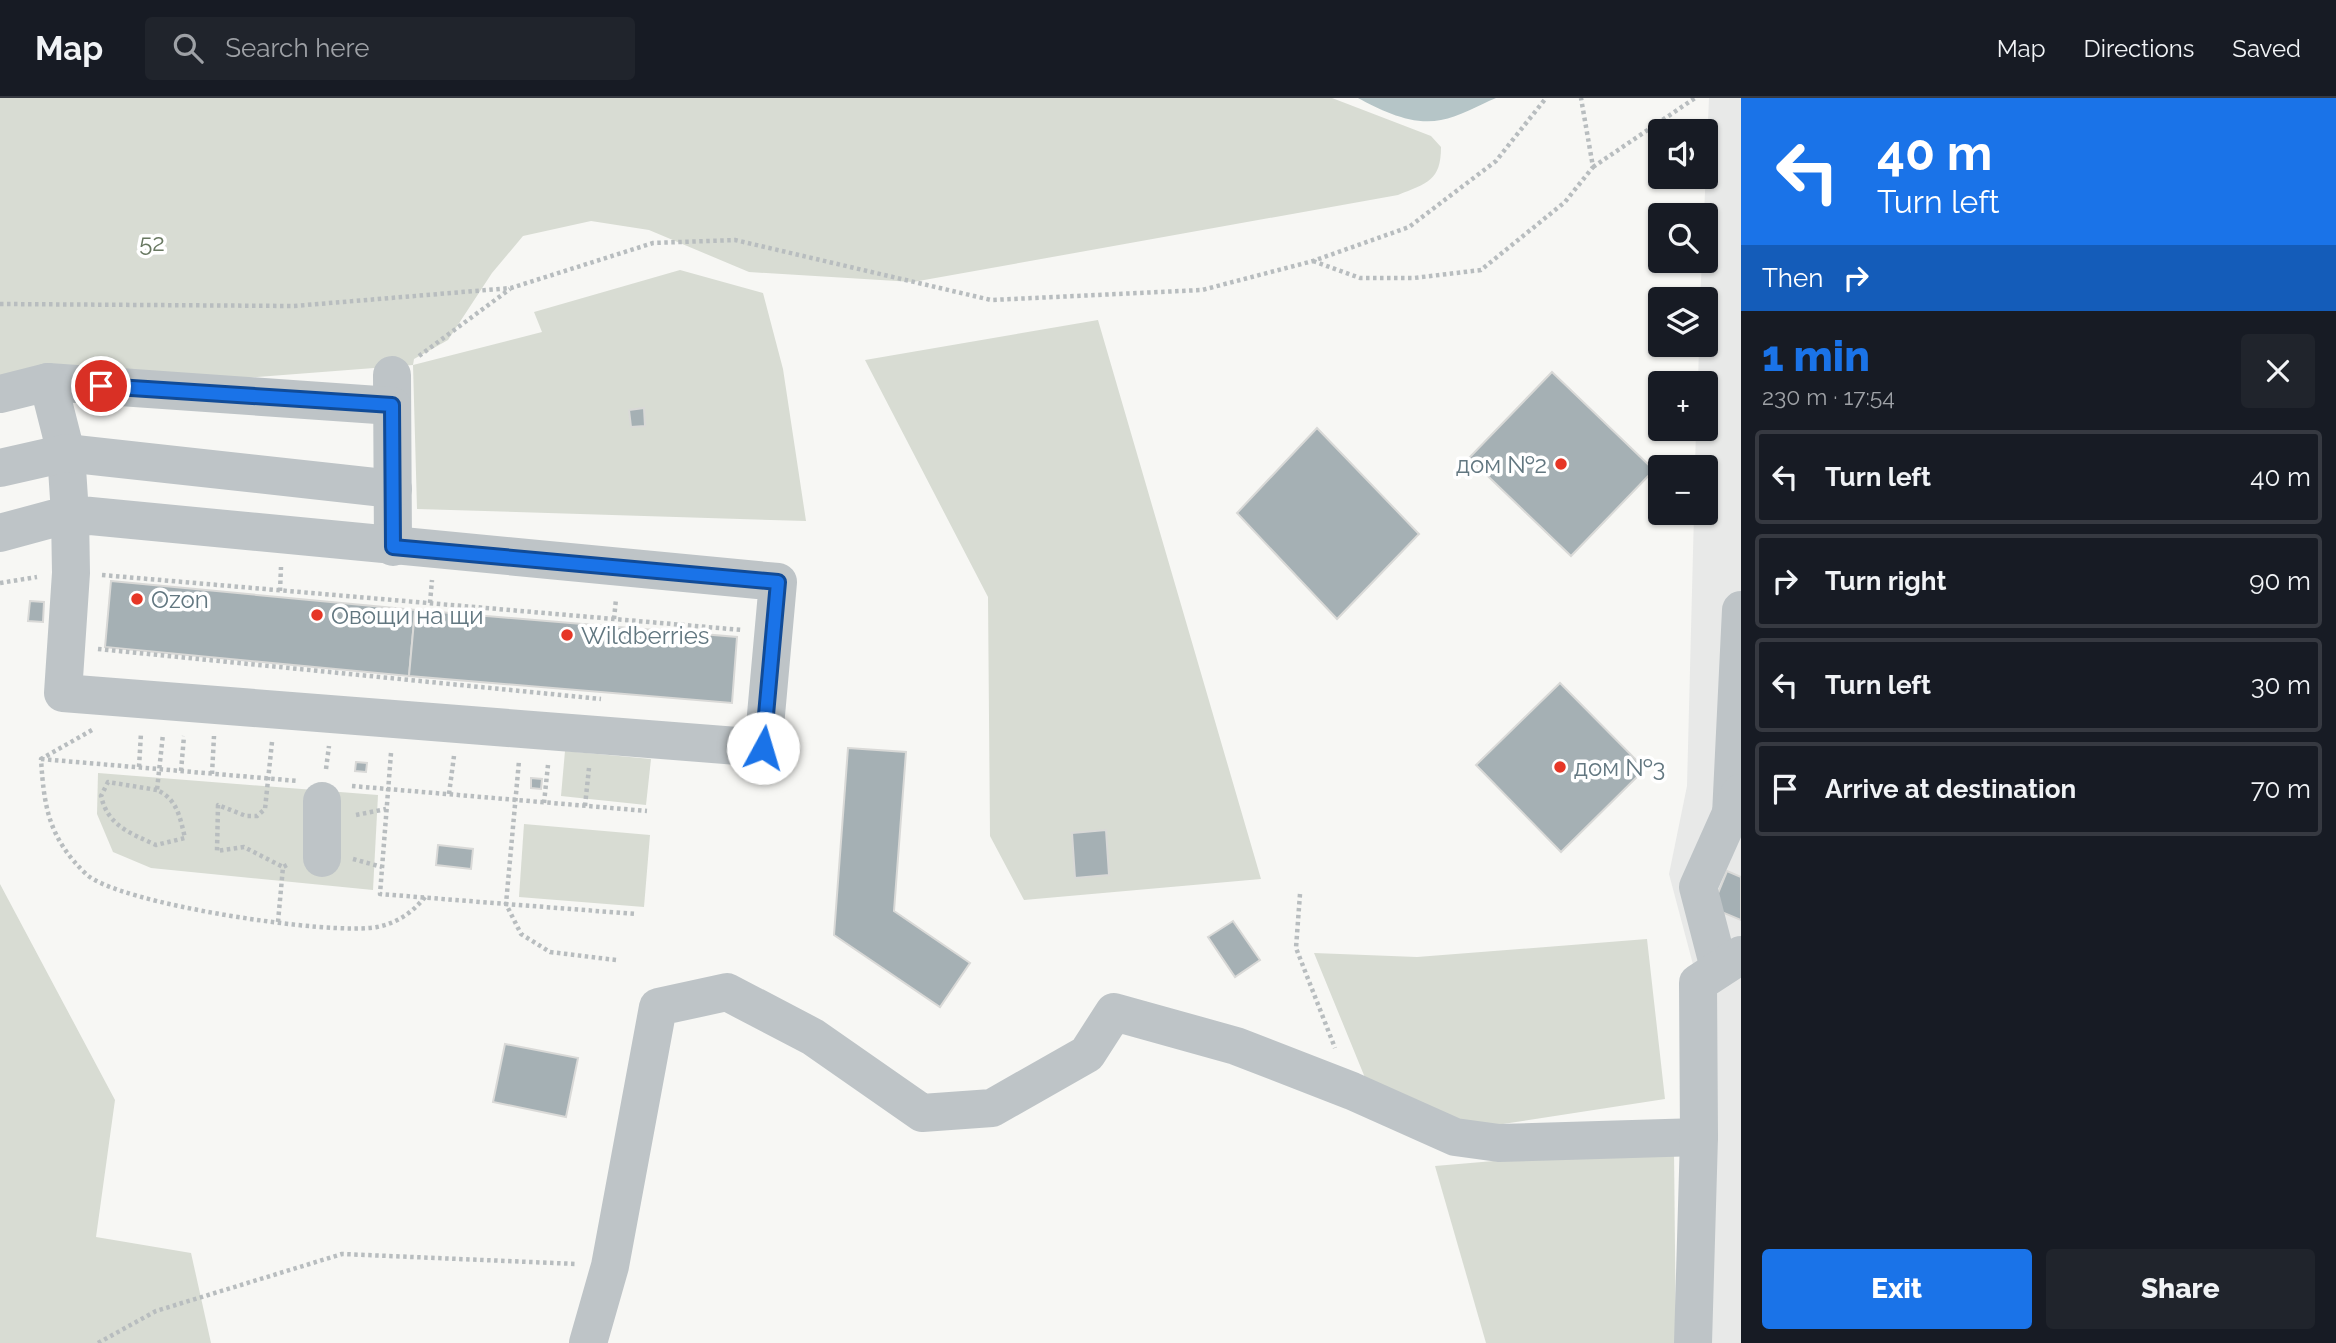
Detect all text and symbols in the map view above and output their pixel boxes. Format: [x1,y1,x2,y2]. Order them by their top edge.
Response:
search box [145,17,635,80]
text: Map [35,29,103,68]
icon: search [169,29,207,67]
text: Search here [225,33,370,63]
text: Map [1997,34,2046,63]
text: Directions [2084,34,2194,63]
text: Saved [2232,34,2301,63]
map controls [1648,119,1718,525]
button: sound [1648,119,1718,189]
text: 40 m [1877,124,1992,181]
icon: left [1762,126,1853,217]
text: Turn left [1877,183,1999,220]
button: search [1648,203,1718,273]
park label: 52 [139,228,165,257]
icon: right [1837,259,1875,297]
text: Then [1762,263,1823,293]
button: layers [1648,287,1718,357]
text: 1 min [1762,332,1870,381]
button: close [2241,334,2315,408]
pin [71,356,131,416]
icon: arrive [82,367,120,405]
button: + [1648,371,1718,441]
text: 230 m · 17:54 [1762,383,1895,410]
place label: дом №2 [1456,450,1547,479]
button: − [1648,455,1718,525]
marker: дом №2 [1553,456,1569,472]
icon: left [1766,458,1804,496]
text: Turn left [1825,462,1931,492]
text: 40 m [2250,462,2311,492]
icon: right [1766,562,1804,600]
text: Turn right [1825,566,1946,596]
text: 90 m [2249,566,2311,596]
place label: Ozon [151,585,209,614]
marker: Ozon [129,591,145,607]
place label: Овощи на щи [331,601,483,630]
marker: Овощи на щи [309,607,325,623]
place label: Wildberries [581,621,709,650]
marker: Wildberries [559,627,575,643]
icon: left [1766,666,1804,704]
text: Turn left [1825,670,1931,700]
text: 30 m [2251,670,2311,700]
position arrow [726,711,800,785]
place label: дом №3 [1574,753,1665,782]
marker: дом №3 [1552,759,1568,775]
icon: arrive [1766,770,1804,808]
text: Arrive at destination [1825,774,2076,804]
text: 70 m [2251,774,2311,804]
button: Exit [1762,1249,2032,1329]
button: Share [2046,1249,2315,1329]

